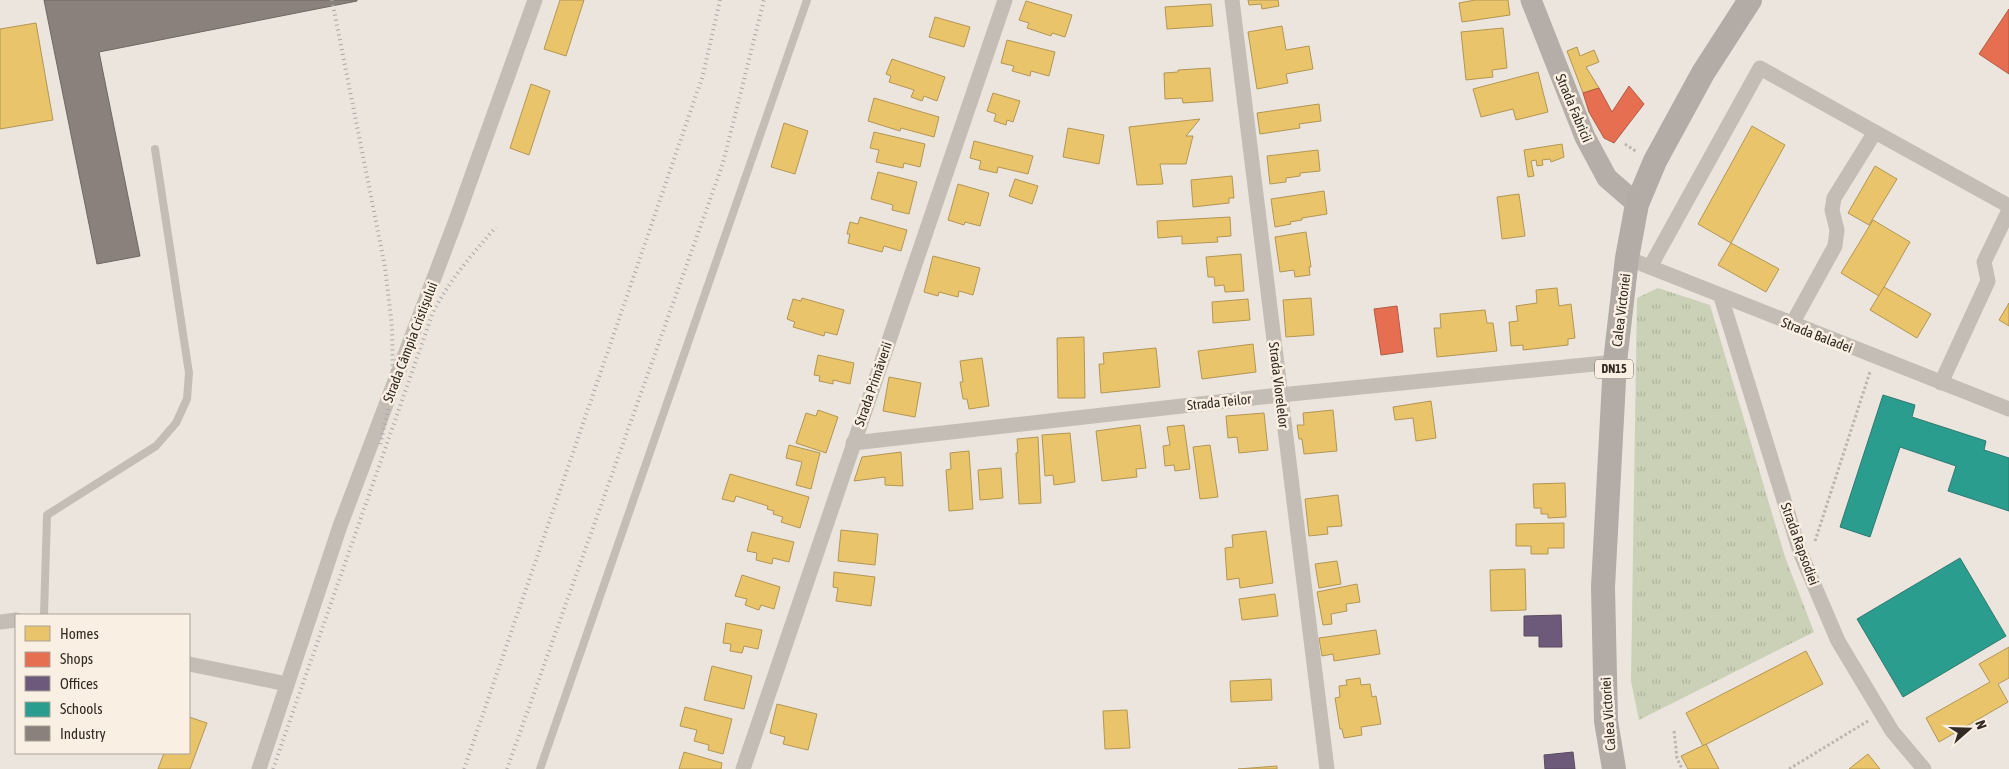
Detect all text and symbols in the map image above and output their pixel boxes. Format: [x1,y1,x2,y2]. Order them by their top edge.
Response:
street label: Strada Fabricii [1552,71,1596,145]
street label: Calea Victoriei [1609,272,1633,348]
street label: Strada Câmpia Cristișului [380,280,440,404]
street label: Strada Baladei [1779,314,1855,356]
street label: Strada Primăverii [851,339,895,429]
street label: Strada Viorelelor [1266,341,1292,430]
road number: DN15 [1595,359,1633,378]
street label: Strada Teilor [1186,391,1253,413]
street label: Strada Rapsodiei [1778,501,1822,587]
legend [15,614,190,754]
text: Homes [60,625,99,642]
text: Shops [60,650,93,667]
text: Offices [60,675,98,692]
street label: Calea Victoriei [1597,677,1619,751]
text: Schools [60,700,103,717]
north arrow [1944,704,1994,754]
text: N [1972,718,1990,731]
text: Industry [60,725,106,742]

